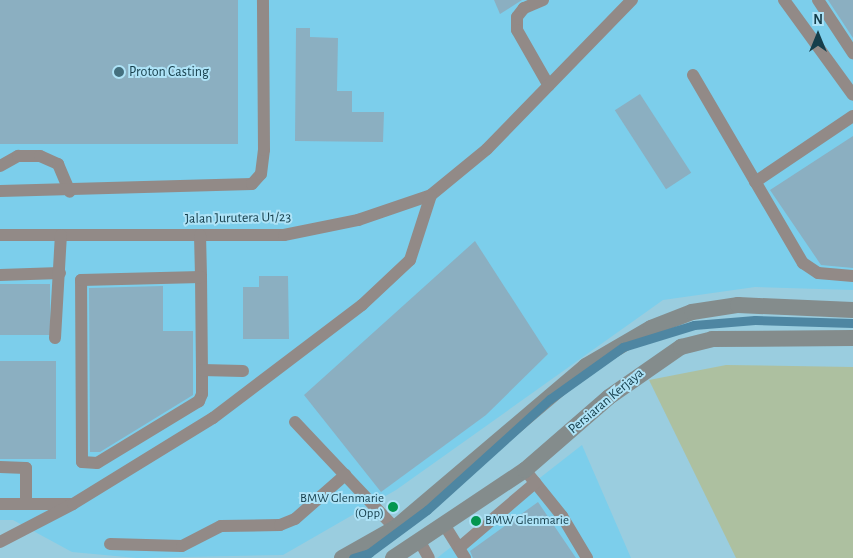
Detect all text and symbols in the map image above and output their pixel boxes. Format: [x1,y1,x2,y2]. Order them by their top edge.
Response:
north arrow [793,10,843,60]
text: N [813,13,823,27]
place label: Proton Casting [129,64,209,80]
marker: Proton Casting [113,66,125,78]
street label: Jalan Jurutera U1/23 [185,209,291,227]
street label: Persiaran Kerjaya [565,365,647,437]
place label: BMW Glenmarie (Opp) [300,492,384,523]
marker: BMW Glenmarie (Opp) [388,502,398,512]
place label: BMW Glenmarie [485,513,569,529]
marker: BMW Glenmarie [471,516,481,526]

